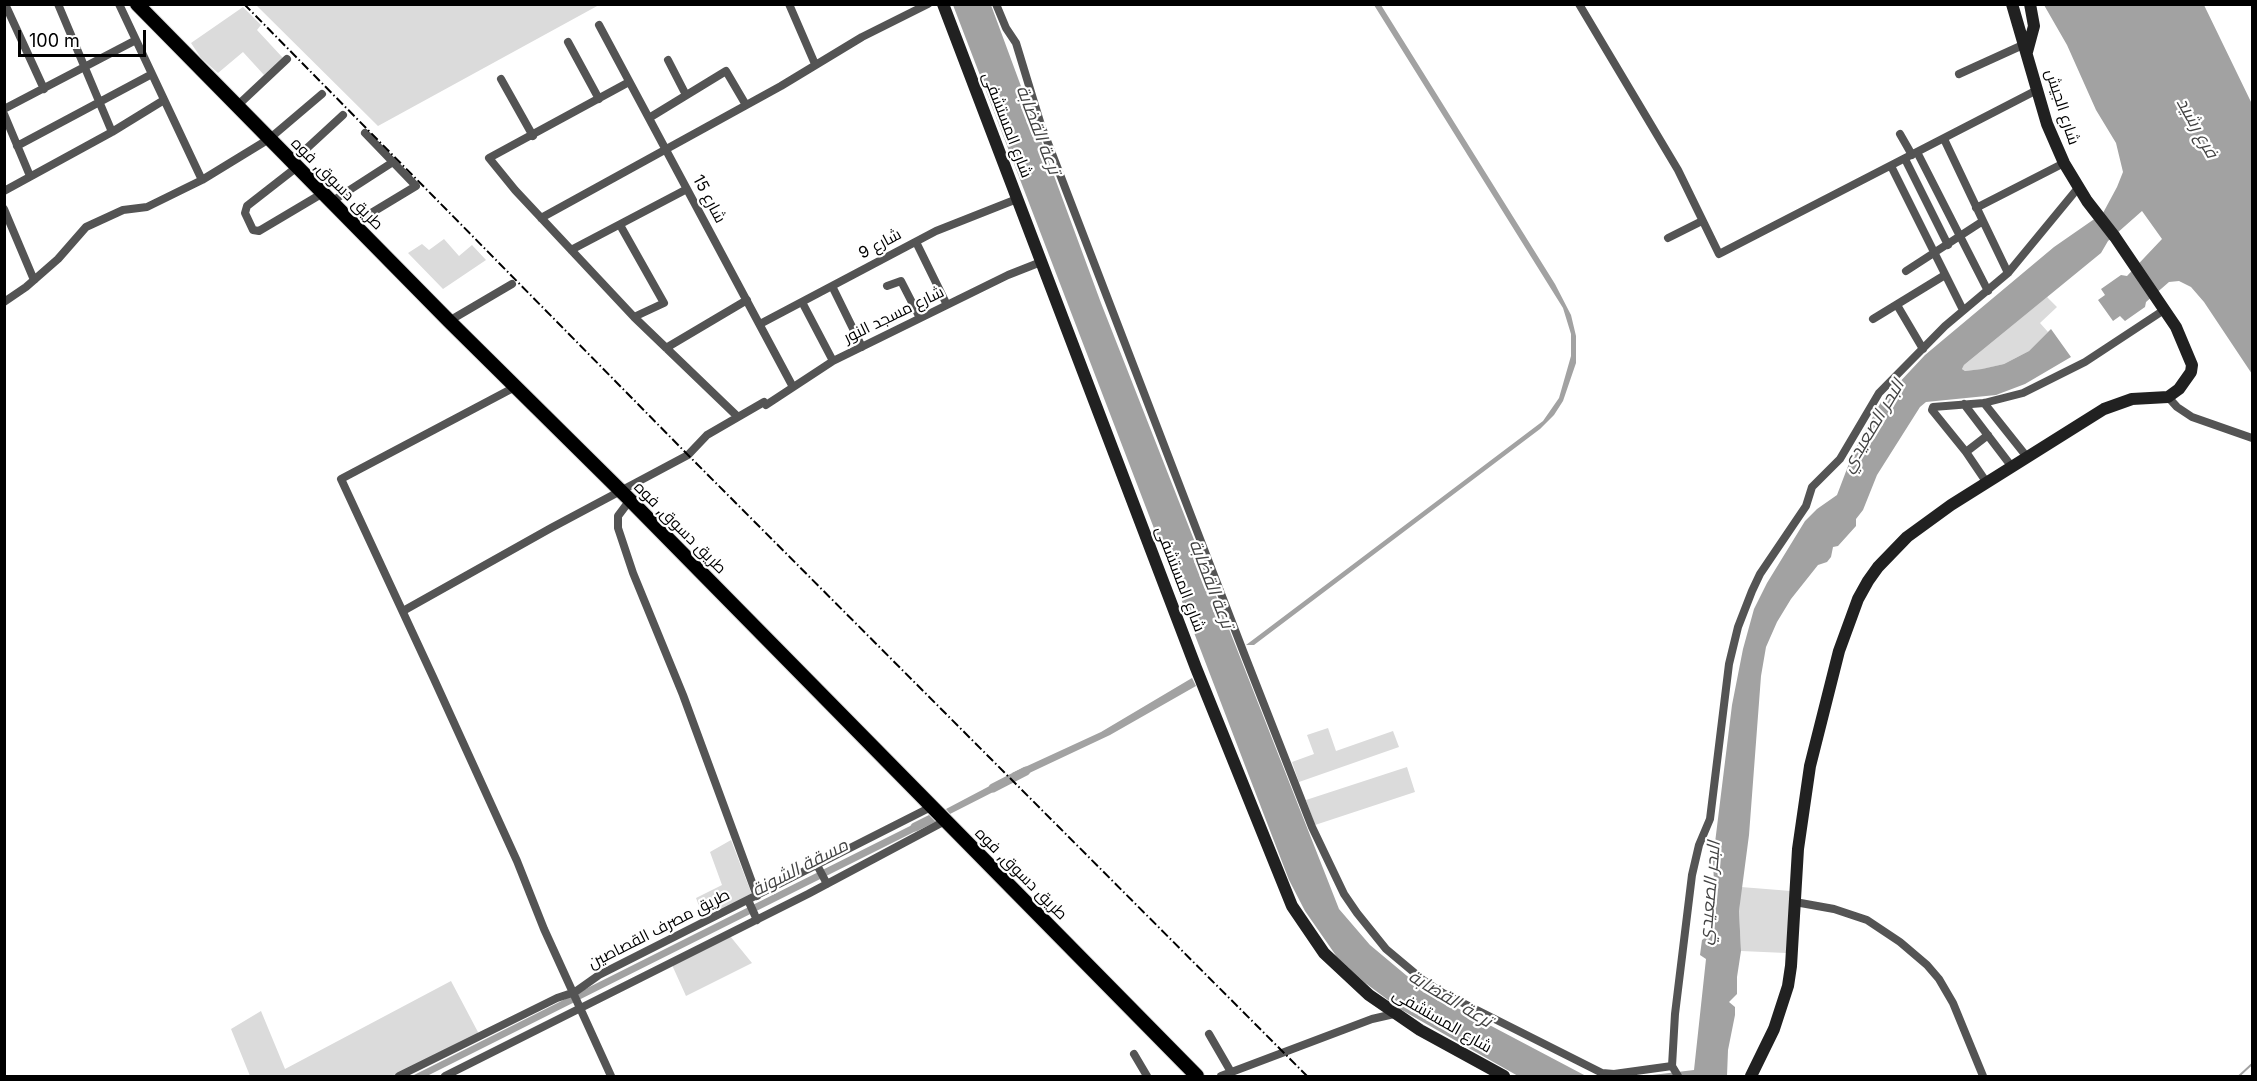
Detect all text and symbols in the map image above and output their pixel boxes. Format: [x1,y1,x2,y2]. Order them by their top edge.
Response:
scale bar [21,18,148,56]
text: 100 m [29,30,80,51]
street label: شارع الجيش [2041,67,2083,147]
street label: شارع المستشفى [978,69,1036,181]
water label: ترعة القضابة [1011,82,1065,178]
water label: فرع رشيد [2172,94,2222,162]
street label: طريق دسوق, فوه [287,134,387,234]
street label: شارع 15 [688,172,730,226]
street label: شارع 9 [855,225,905,263]
street label: شارع مسجد النور [841,282,947,348]
water label: البحر الصعيدي [1837,376,1909,476]
street label: طريق دسوق, فوه [630,478,730,578]
street label: شارع المستشفى [1151,523,1209,635]
water label: ترعة القضابة [1184,536,1238,632]
street label: طريق دسوق, فوه [971,824,1071,924]
water label: مسقة الشونة [748,835,852,901]
water label: البحر الصعيدي [1695,840,1725,946]
street label: طريق مصرف القصاصين [585,885,733,973]
water label: ترعة القضابة [1404,966,1496,1032]
street label: شارع المستشفى [1389,985,1495,1057]

